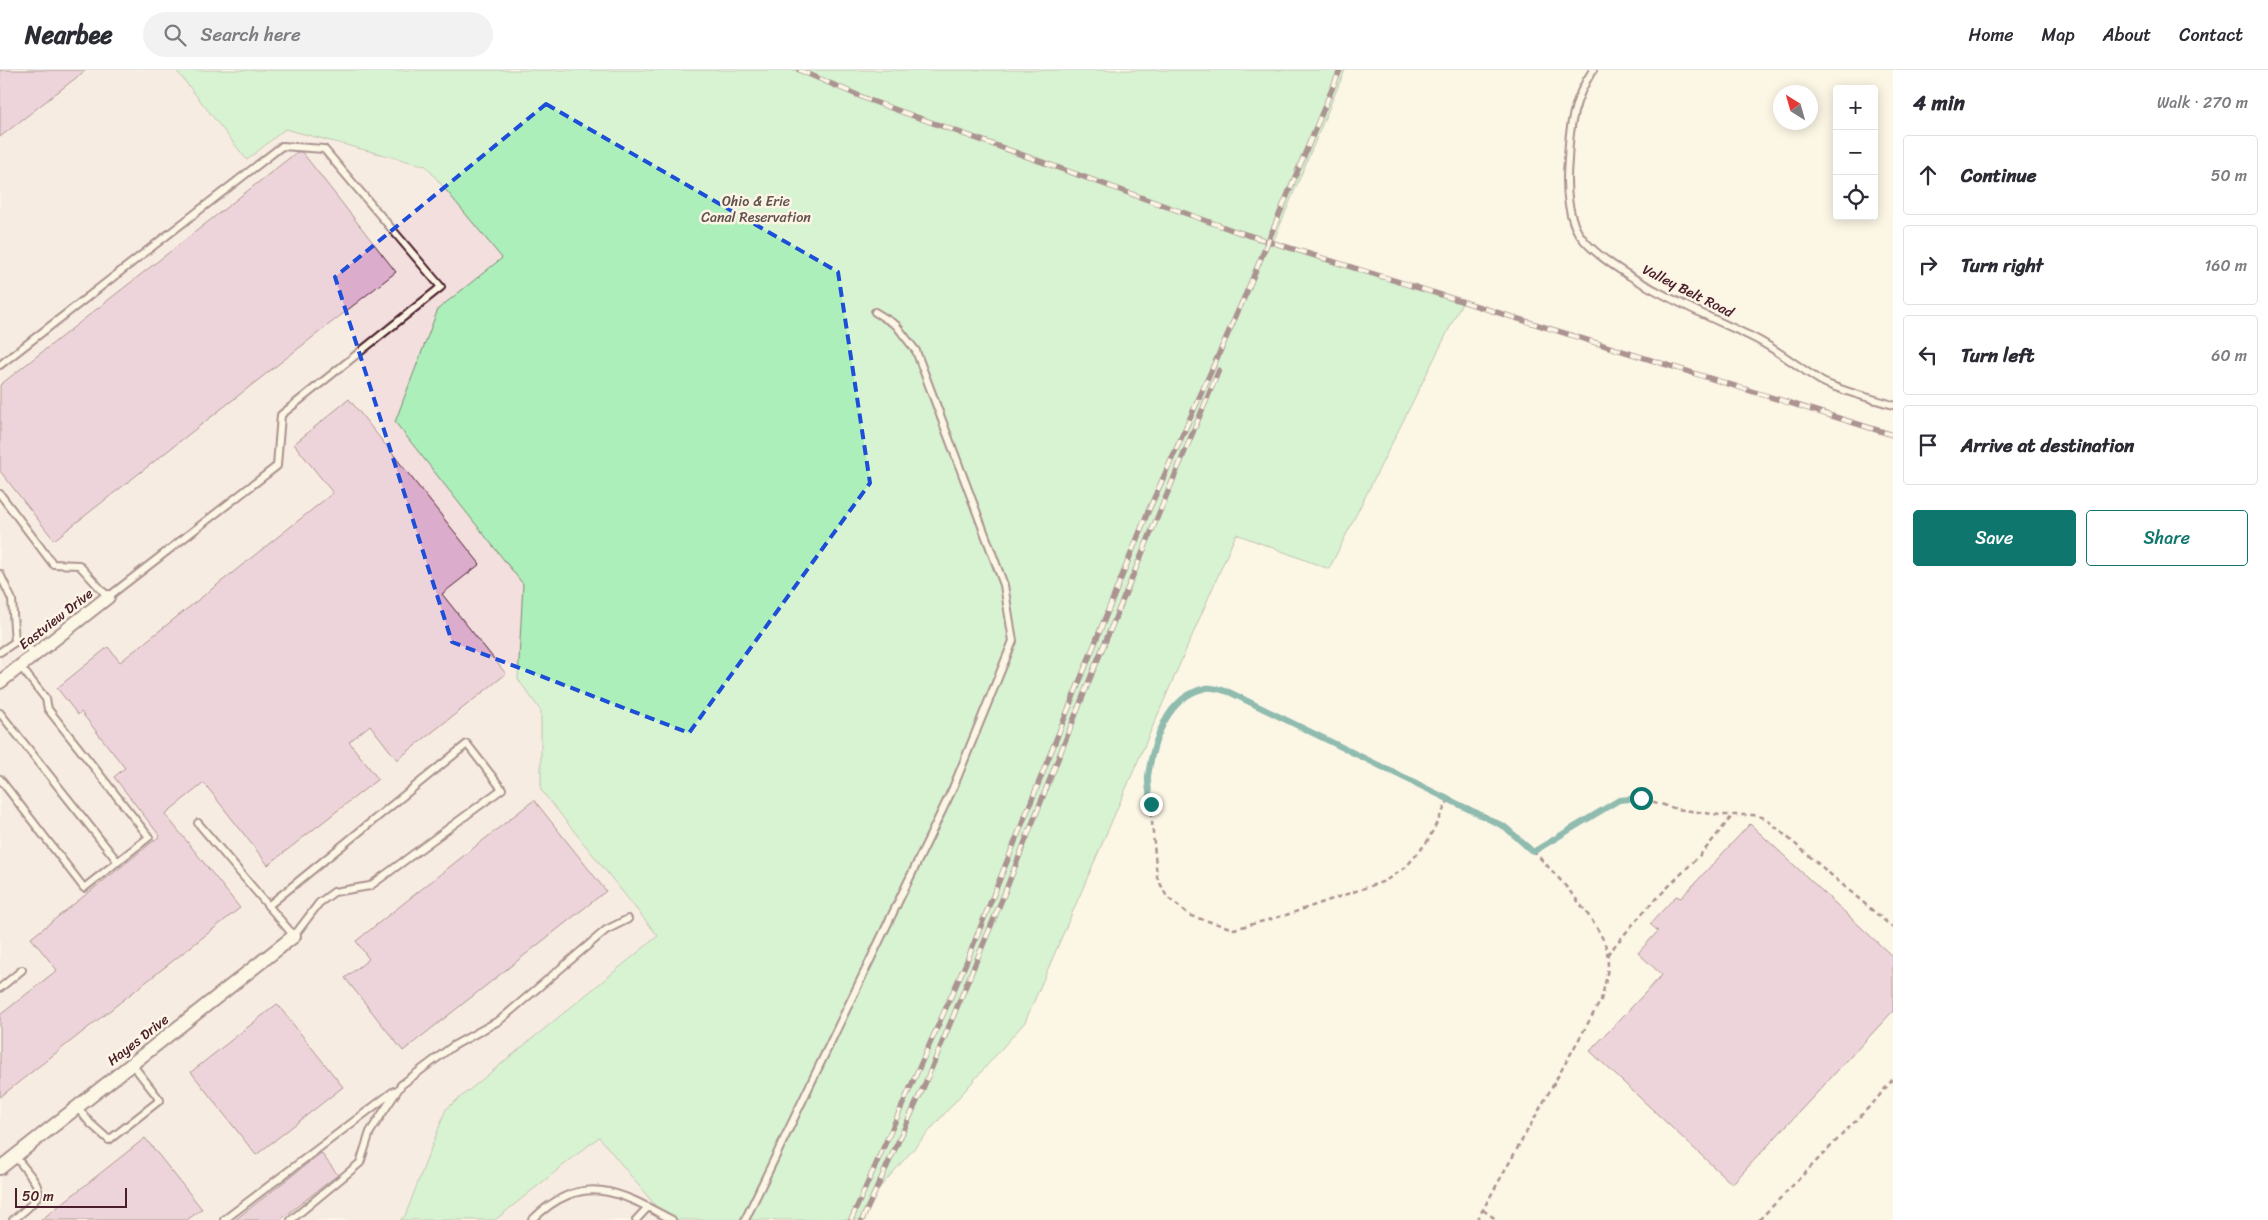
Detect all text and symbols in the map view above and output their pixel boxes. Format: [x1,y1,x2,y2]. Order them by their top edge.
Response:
search box [143,12,493,57]
text: Nearbee [25,14,113,56]
text: Search here [201,18,301,51]
text: Home [1969,19,2014,51]
text: Map [2042,19,2075,51]
text: About [2103,19,2151,51]
text: Contact [2179,19,2243,51]
icon: search [161,21,189,49]
text: 4 min [1913,84,1965,122]
north arrow [1773,85,1818,130]
map controls [1833,85,1878,220]
button: + [1833,85,1878,130]
text: Walk · 270 m [2157,88,2248,117]
button: − [1833,130,1878,175]
text: Continue [1961,159,2037,192]
icon: ahead [1914,161,1942,189]
text: 50 m [2211,161,2247,190]
button: locate [1833,175,1878,220]
park label: Ohio & Erie Canal Reservation [701,189,811,230]
text: Turn right [1961,249,2043,282]
icon: right [1914,251,1942,279]
text: 160 m [2204,251,2247,280]
street label: Valley Belt Road [1638,257,1740,326]
text: Turn left [1961,339,2034,372]
icon: left [1914,341,1942,369]
text: 60 m [2211,341,2247,370]
text: Arrive at destination [1961,429,2134,462]
icon: arrive [1914,431,1942,459]
button: Save [1913,510,2076,566]
button: Share [2086,510,2248,566]
street label: Eastview Drive [13,582,99,656]
route start [1630,787,1653,810]
route end [1140,793,1163,816]
street label: Hayes Drive [101,1008,175,1072]
text: 50 m [22,1184,54,1209]
scale bar [15,1185,128,1208]

